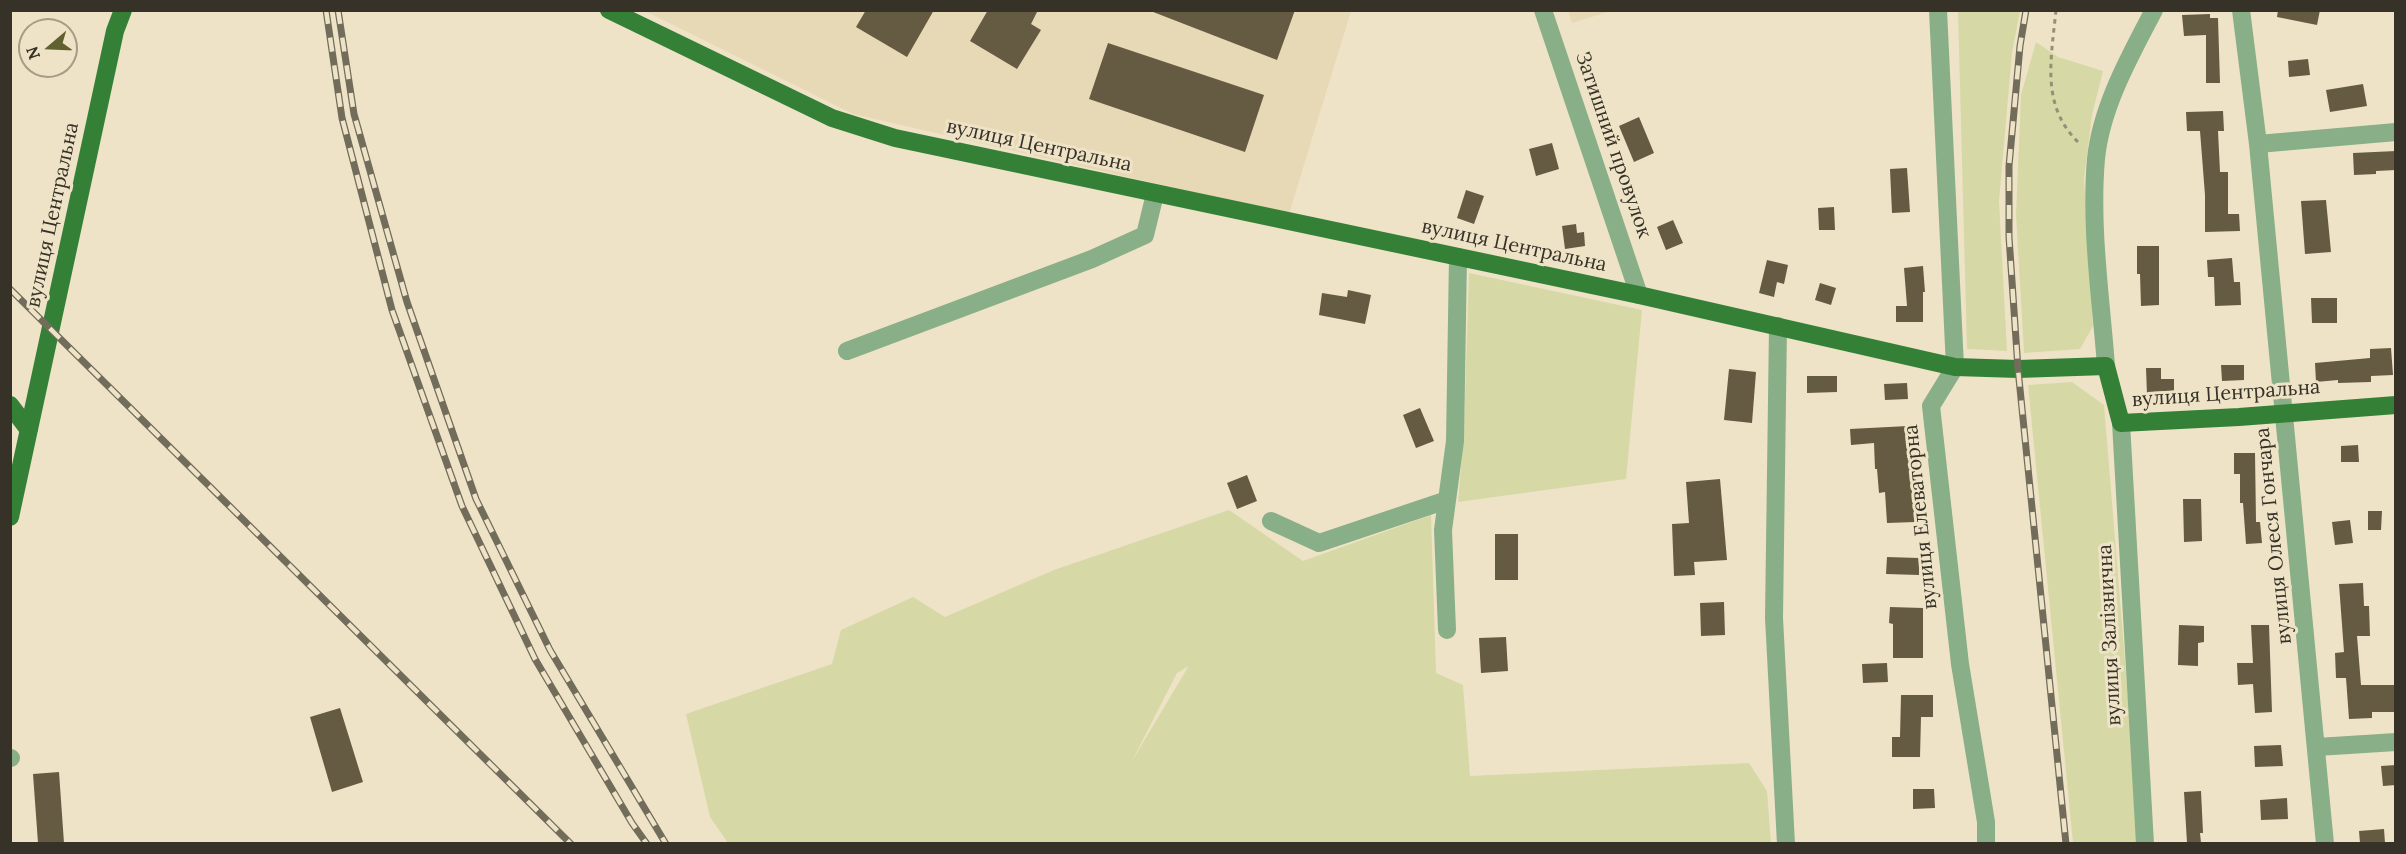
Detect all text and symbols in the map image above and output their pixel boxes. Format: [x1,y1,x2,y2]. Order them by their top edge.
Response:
north arrow [18,18,78,78]
text: N [21,44,44,62]
street label: Затишний провулок [1570,49,1656,241]
street label: вулиця Центральна [944,115,1134,177]
street label: вулиця Центральна [22,120,84,310]
street label: вулиця Центральна [1419,215,1609,277]
street label: вулиця Центральна [2131,375,2321,413]
street label: вулиця Елеваторна [1899,423,1943,611]
street label: вулиця Олеся Гончара [2251,426,2297,646]
street label: вулиця Залізнична [2093,544,2127,726]

